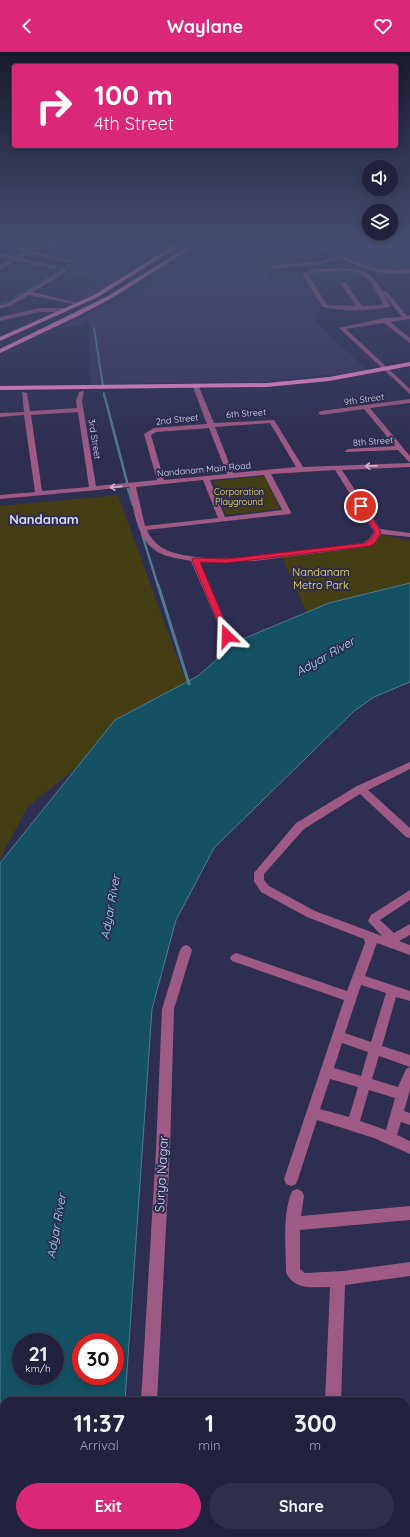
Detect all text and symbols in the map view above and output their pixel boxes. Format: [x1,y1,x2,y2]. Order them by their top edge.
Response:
icon: back [16,15,38,37]
text: Waylane [167,15,243,38]
icon: heart [372,15,394,37]
text: 100 m [94,77,173,112]
icon: right [28,80,80,132]
text: 4th Street [94,112,174,135]
map controls [362,160,398,240]
button: sound [362,160,398,196]
button: layers [362,204,398,240]
street label: 9th Street [343,391,385,407]
street label: 6th Street [226,406,266,420]
street label: 2nd Street [155,411,199,427]
street label: 3rd Street [86,418,104,460]
street label: 8th Street [353,434,393,448]
street label: Nandanam Main Road [157,459,251,479]
one-way arrow [365,463,378,470]
one-way arrow [110,483,123,490]
park label: Corporation Playground [214,486,264,507]
pin [344,489,378,523]
icon: arrive [350,495,372,517]
district label: Nandanam [9,511,79,527]
park label: Nandanam Metro Park [292,565,350,592]
position arrow [206,615,248,657]
water label: Adyar River [293,632,358,679]
water label: Adyar River [97,872,123,940]
street label: Surya Nagar [151,1135,171,1213]
water label: Adyar River [43,1191,69,1259]
speed limit sign: 30 [72,1333,124,1385]
text: 21 [28,1341,48,1366]
text: km/h [25,1362,51,1375]
text: 11:37 [74,1408,125,1438]
text: 1 [205,1408,214,1438]
text: 300 [294,1408,336,1438]
text: Arrival [80,1437,119,1453]
text: min [198,1437,221,1453]
text: m [309,1437,321,1453]
button: Exit [16,1483,201,1529]
button: Share [209,1483,394,1529]

